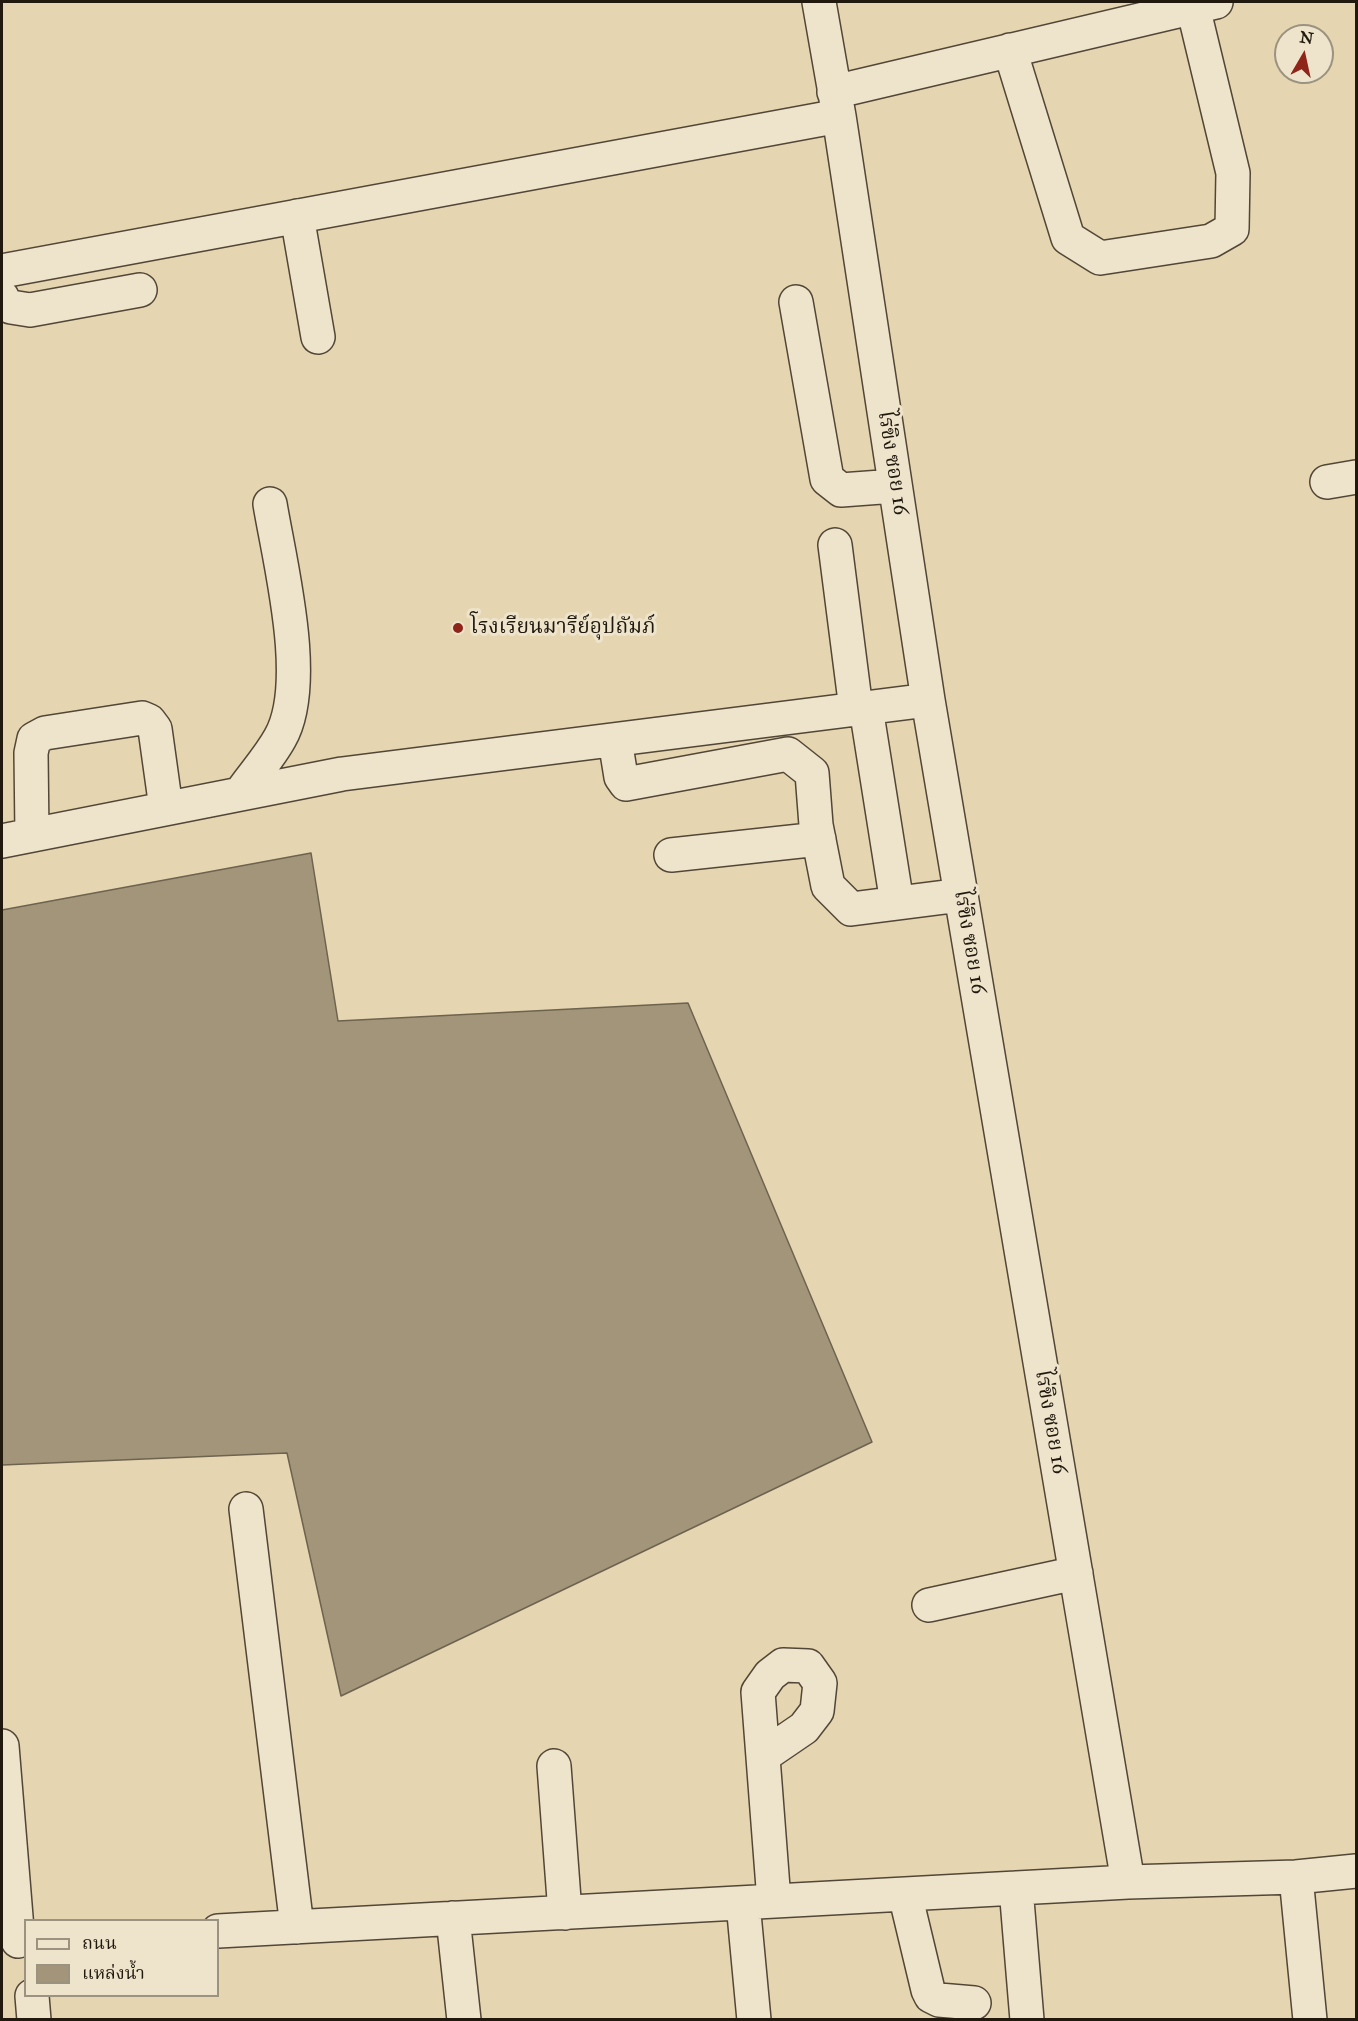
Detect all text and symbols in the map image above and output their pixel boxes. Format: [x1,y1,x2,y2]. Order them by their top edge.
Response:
north arrow [1274,24,1334,84]
text: N [1298,27,1315,48]
street label: ไร่ขิง ซอย 16 [871,409,913,517]
place label: โรงเรียนมารีย์อุปถัมภ์ [470,615,656,641]
marker: โรงเรียนมารีย์อุปถัมภ์ [451,621,465,635]
street label: ไร่ขิง ซอย 16 [947,888,991,996]
street label: ไร่ขิง ซอย 16 [1028,1368,1072,1476]
legend [24,1919,219,1997]
text: ถนน [82,1932,117,1954]
text: แหล่งน้ำ [82,1962,145,1984]

